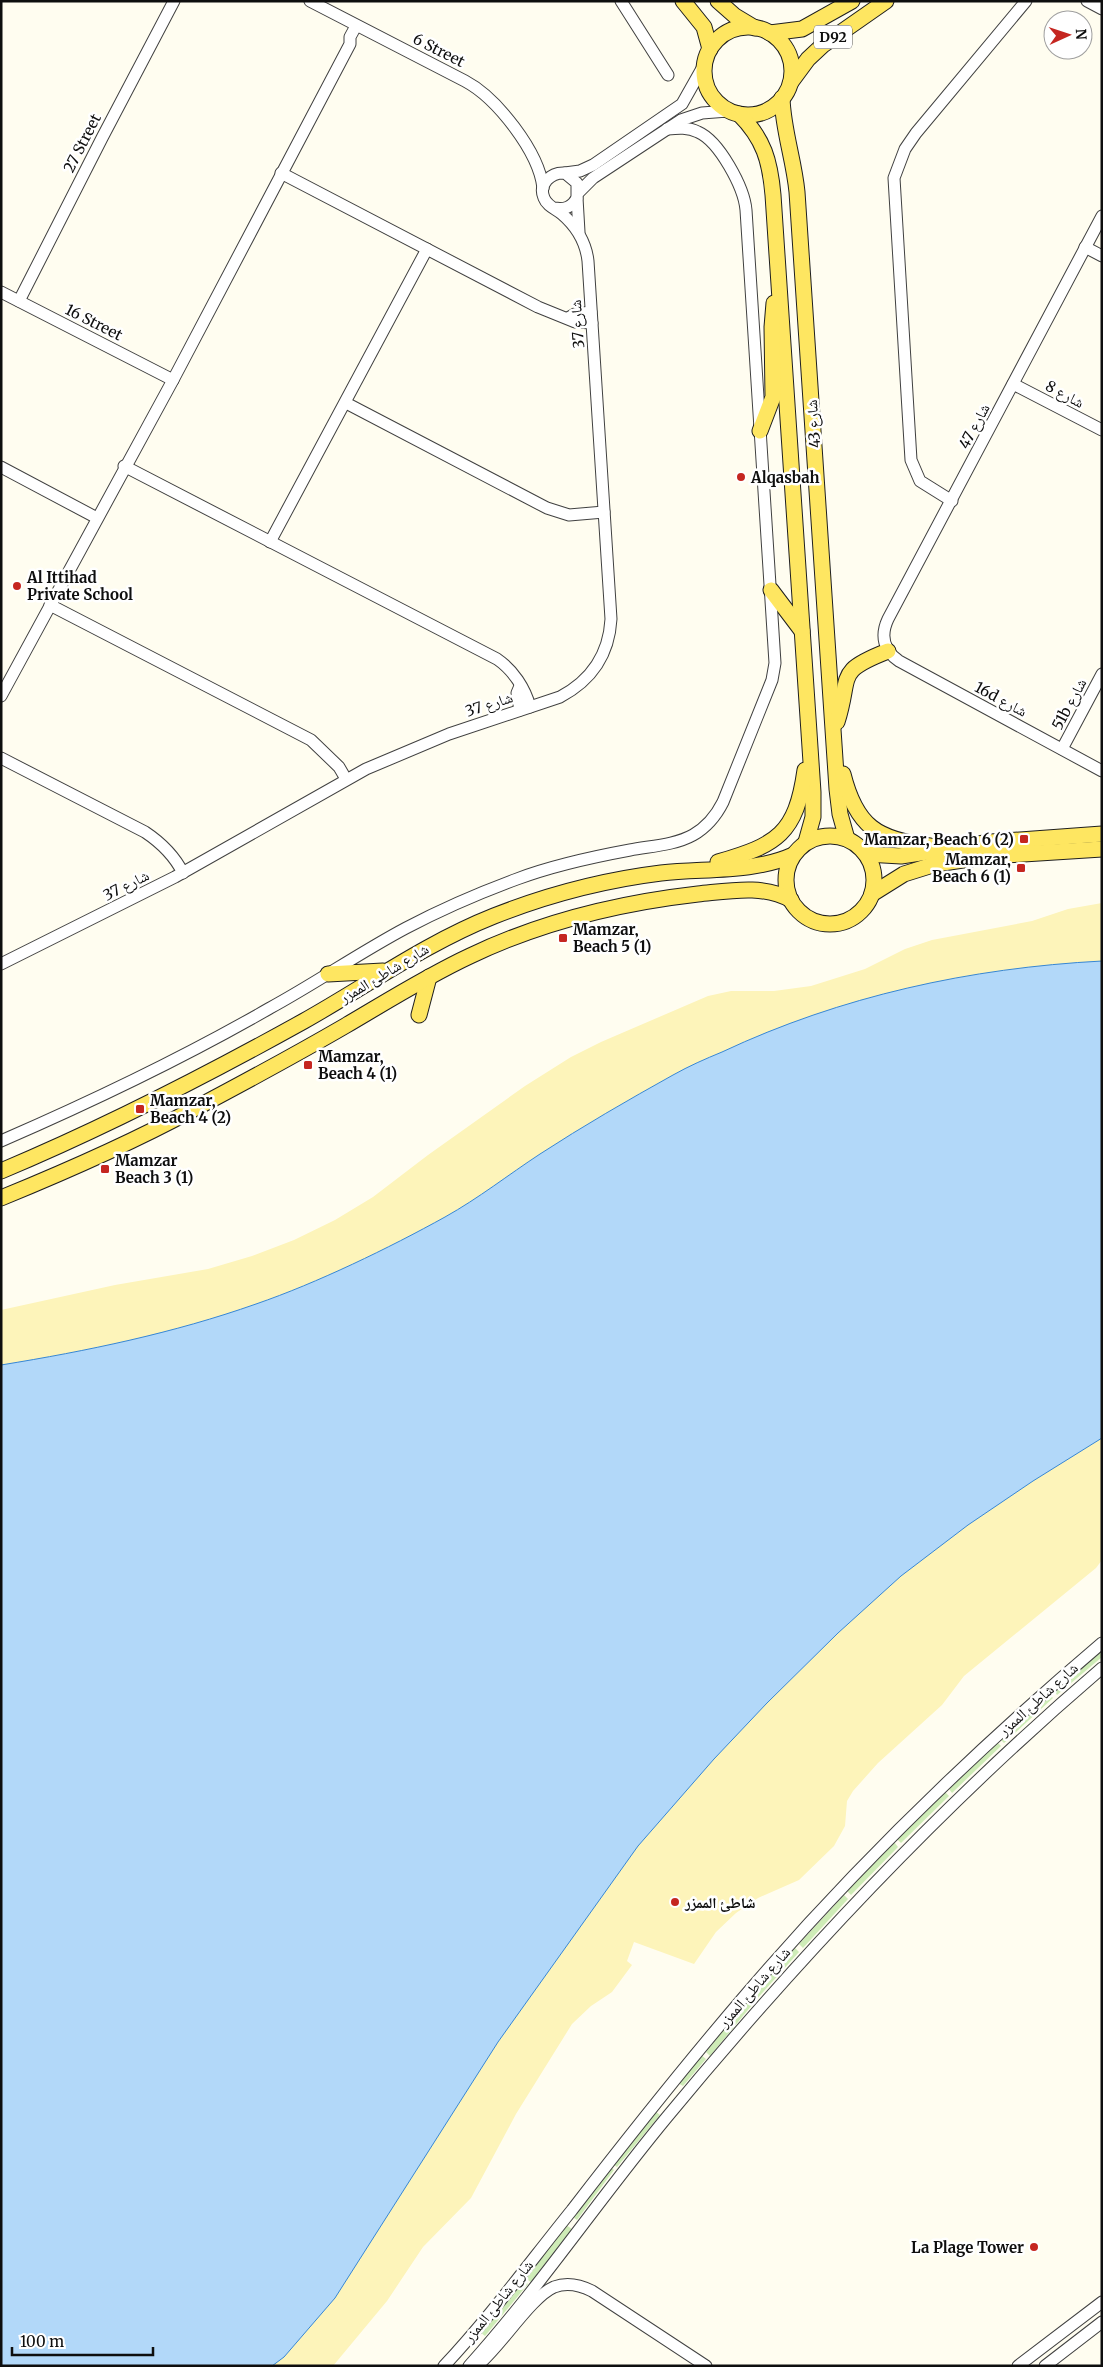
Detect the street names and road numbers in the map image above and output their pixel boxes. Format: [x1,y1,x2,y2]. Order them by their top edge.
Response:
road number: D92 [814,26,852,48]
street label: 6 Street [410,29,468,71]
street label: 27 Street [59,110,105,176]
street label: شارع 37 [566,299,589,349]
street label: 16 Street [62,300,126,345]
street label: شارع 8 [1042,376,1088,413]
street label: شارع 43 [802,399,825,449]
street label: شارع 47 [954,400,995,452]
street label: 51b شارع [1048,675,1091,733]
street label: 16d شارع [971,677,1031,722]
street label: شارع 37 [463,687,516,722]
street label: شارع 37 [100,865,153,905]
street label: شارع شاطئ الممزر [335,939,433,1008]
street label: شارع شاطئ الممزر [994,1658,1082,1741]
street label: شارع شاطئ الممزر [713,1943,795,2033]
street label: شارع شاطئ الممزر [458,2256,538,2347]

